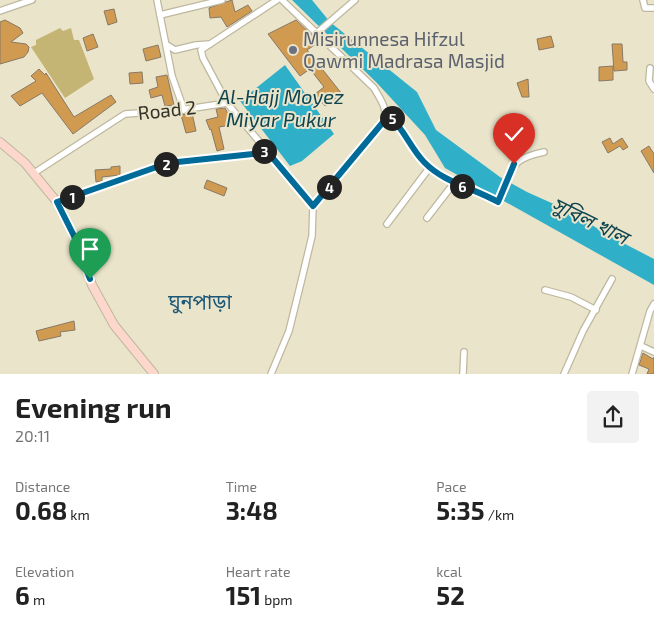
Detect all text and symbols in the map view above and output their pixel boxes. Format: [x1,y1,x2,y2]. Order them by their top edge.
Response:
place label: Misirunnesa Hifzul Qawmi Madrasa Masjid [303,27,505,72]
marker: Misirunnesa Hifzul Qawmi Madrasa Masjid [287,44,299,56]
water label: Al-Hajj Moyez Miyar Pukur [217,84,344,132]
street label: Road 2 [137,95,197,124]
pin: 5 [380,106,404,130]
text: 5 [389,110,396,127]
pin [493,113,535,164]
icon: check [500,120,528,148]
pin: 3 [252,138,276,164]
text: 3 [261,143,268,160]
pin: 2 [154,152,178,176]
text: 2 [162,156,171,173]
pin: 4 [316,174,342,200]
pin: 6 [450,174,474,198]
text: 6 [458,178,467,195]
text: 4 [325,179,334,196]
pin: 1 [60,184,84,210]
text: 1 [69,189,76,206]
water label: সুবিল খাল [548,191,636,251]
pin [69,228,111,279]
icon: arrive [76,235,104,263]
district label: ঘুনপাড়া [167,289,233,314]
text: Evening run [15,390,172,424]
button: share [587,391,639,443]
text: 20:11 [15,426,50,445]
text: Distance [15,478,70,495]
text: Time [226,478,257,495]
text: Pace [436,478,466,495]
text: 0.68 [15,495,67,525]
text: 3:48 [226,495,278,525]
text: 5:35 [436,495,485,525]
text: km [67,506,90,523]
text: /km [485,506,514,523]
text: Elevation [15,563,74,580]
text: Heart rate [226,563,290,580]
text: kcal [436,563,462,580]
text: 6 [15,580,30,610]
text: 151 [226,580,261,610]
text: 52 [436,580,465,610]
text: m [30,591,45,608]
text: bpm [261,591,293,608]

